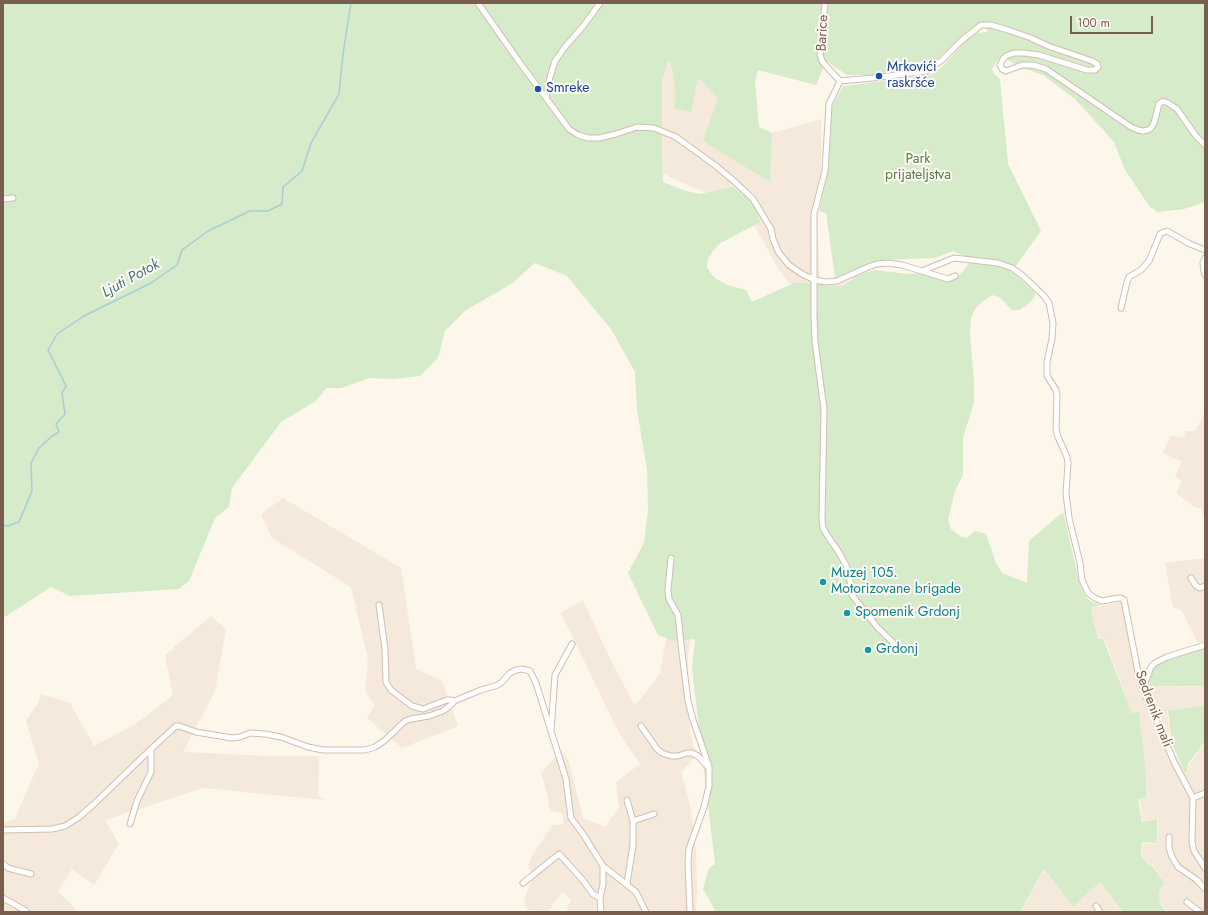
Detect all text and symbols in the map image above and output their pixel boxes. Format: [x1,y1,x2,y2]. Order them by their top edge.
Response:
scale bar [1072,8,1155,34]
street label: Barice [814,14,832,52]
text: 100 m [1077,14,1110,32]
place label: Mrkovići raskršće [887,60,937,92]
marker: Mrkovići raskršće [874,71,884,81]
place label: Smreke [546,81,590,97]
marker: Smreke [533,84,543,94]
park label: Park prijateljstva [885,152,951,184]
water label: Ljuti Potok [99,256,163,302]
place label: Muzej 105. Motorizovane brigade [831,566,961,598]
marker: Muzej 105. Motorizovane brigade [818,577,828,587]
place label: Spomenik Grdonj [855,605,960,621]
marker: Spomenik Grdonj [842,608,852,618]
place label: Grdonj [876,642,918,658]
marker: Grdonj [863,645,873,655]
street label: Sedrenik mali [1131,668,1175,750]

